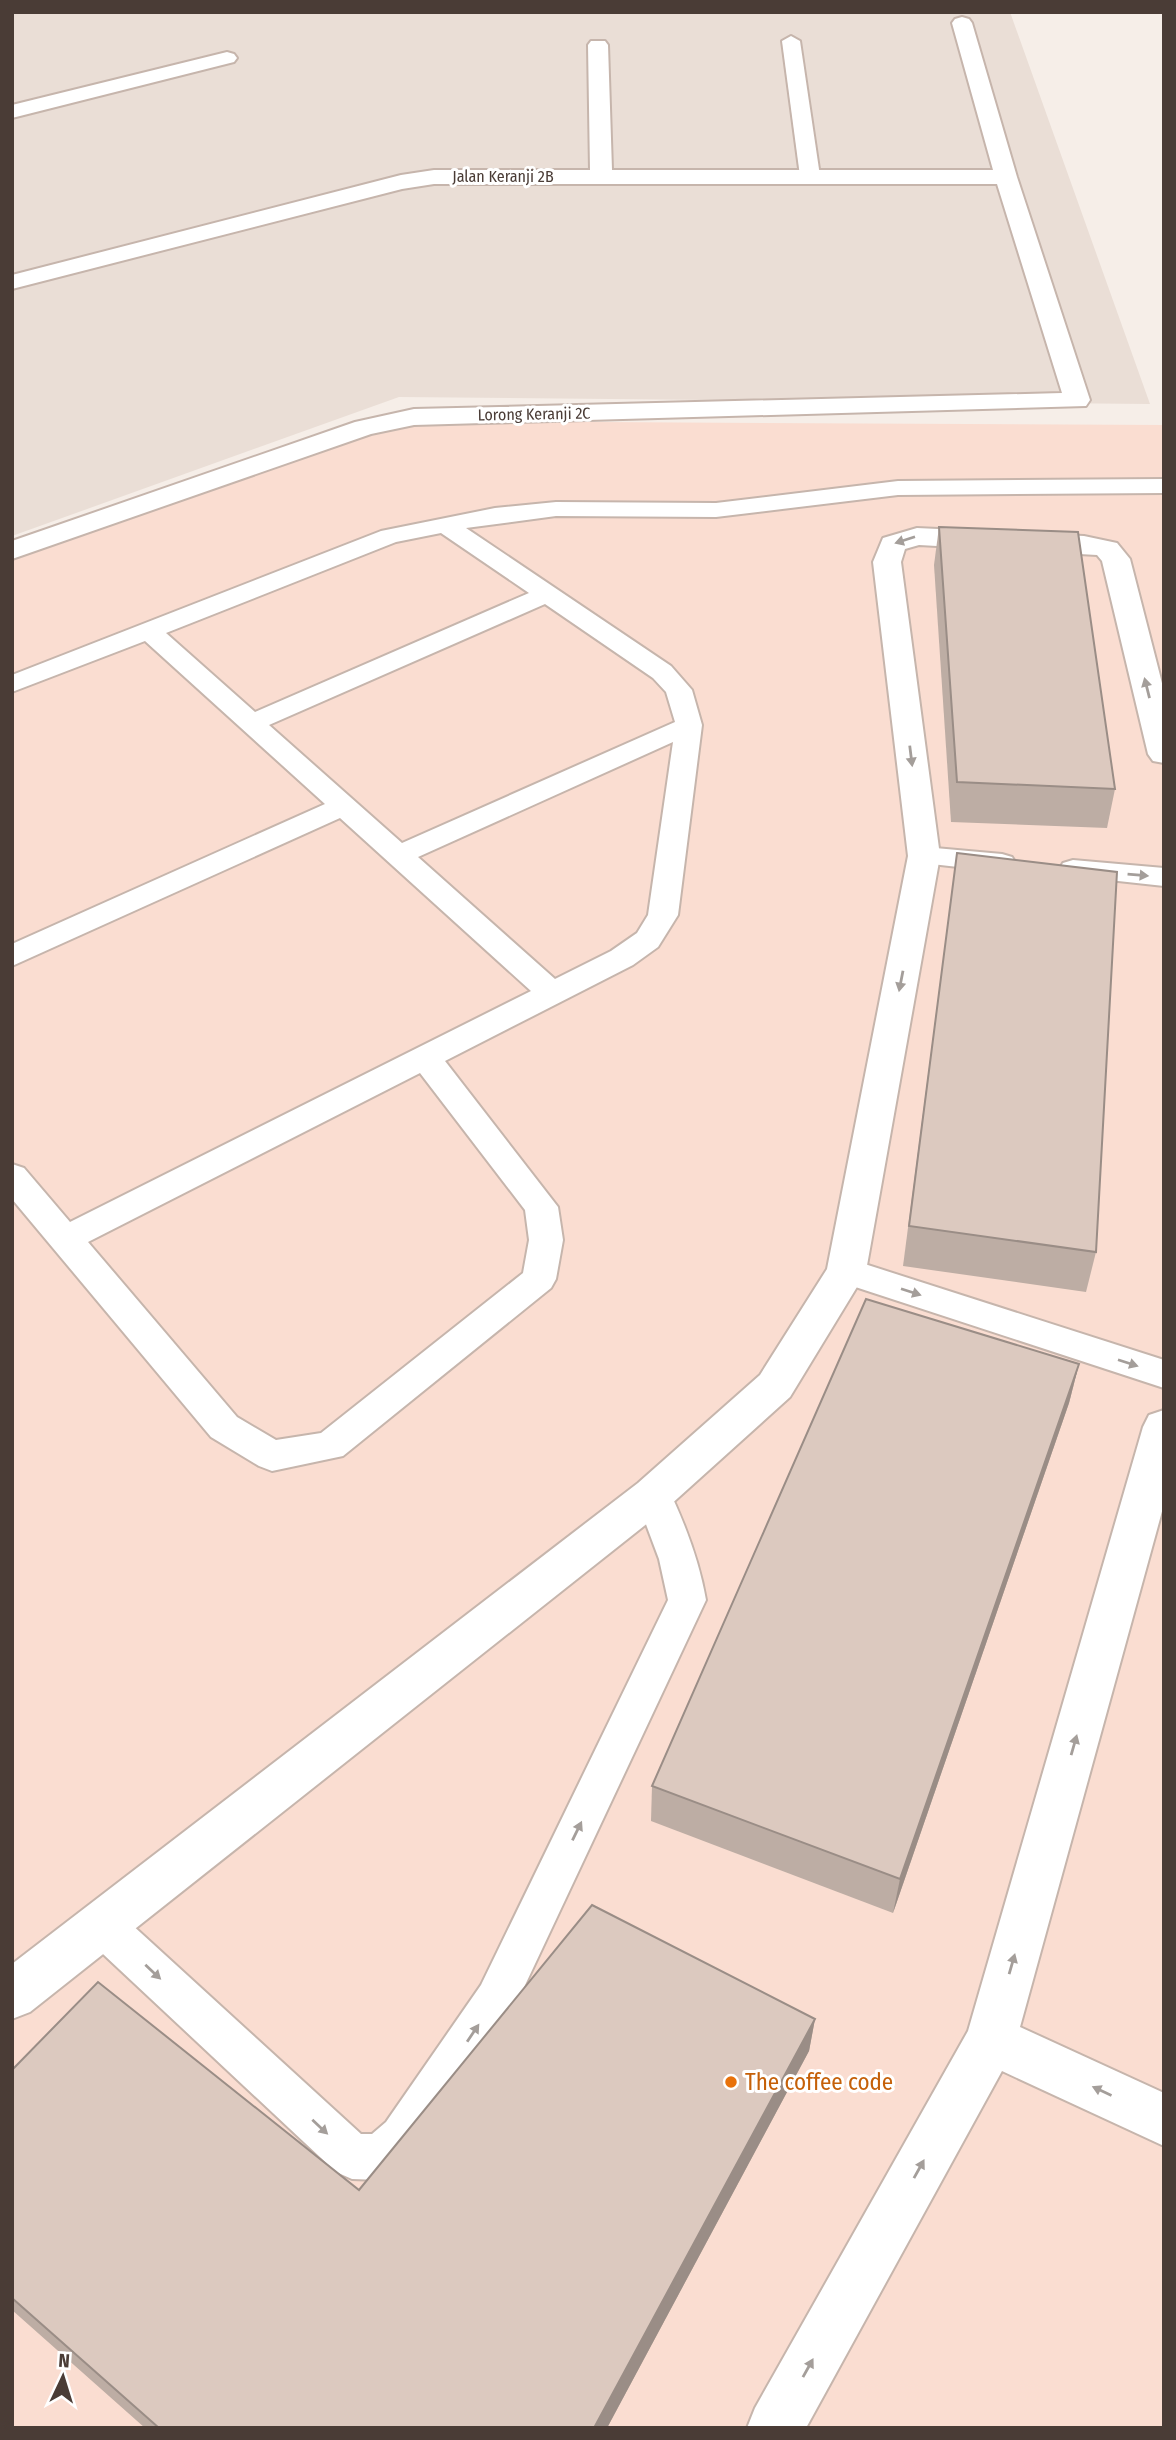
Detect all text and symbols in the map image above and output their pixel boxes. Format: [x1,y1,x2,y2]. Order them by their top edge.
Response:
street label: Jalan Keranji 2B [452,167,554,186]
street label: Lorong Keranji 2C [477,404,591,424]
one-way arrow [894,535,915,546]
one-way arrow [1141,677,1152,699]
one-way arrow [906,745,917,767]
one-way arrow [1128,870,1150,881]
one-way arrow [895,970,906,992]
one-way arrow [901,1288,922,1298]
one-way arrow [1117,1358,1138,1368]
one-way arrow [1070,1734,1080,1755]
one-way arrow [571,1821,583,1841]
one-way arrow [1008,1953,1018,1974]
one-way arrow [144,1964,161,1980]
one-way arrow [467,2023,480,2043]
place label: The coffee code [745,2068,893,2096]
marker: The coffee code [723,2074,739,2090]
one-way arrow [1092,2086,1112,2097]
one-way arrow [311,2118,328,2134]
one-way arrow [913,2160,925,2179]
north arrow [28,2342,98,2412]
text: N [58,2349,71,2372]
one-way arrow [802,2358,814,2378]

